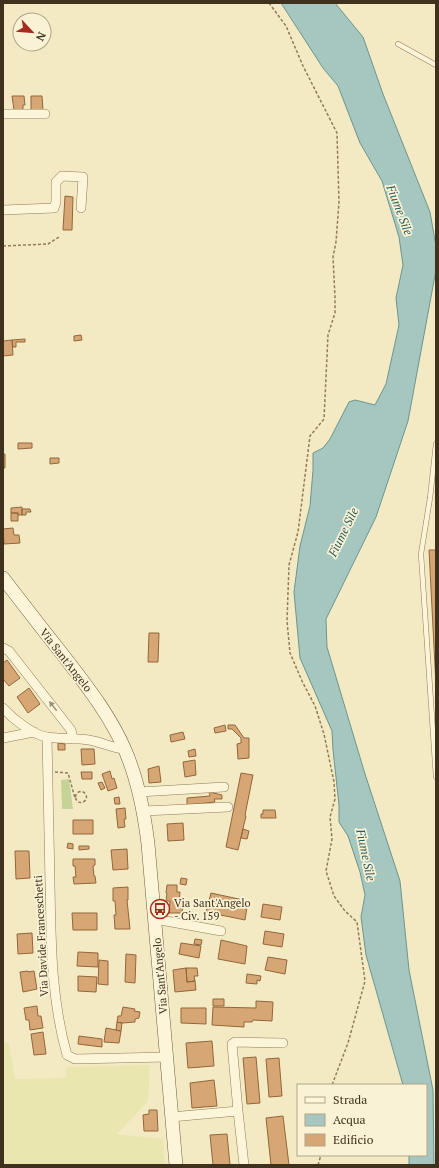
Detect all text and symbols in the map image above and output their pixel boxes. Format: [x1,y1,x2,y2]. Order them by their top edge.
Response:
north arrow [12,12,52,52]
text: N [33,30,49,44]
water label: Fiume Sile [383,182,417,238]
water label: Fiume Sile [324,505,362,560]
street label: Via Sant'Angelo [37,625,95,695]
one-way arrow [48,701,57,712]
water label: Fiume Sile [353,827,379,883]
street label: Via Davide Franceschetti [31,875,51,997]
place label: Via Sant'Angelo - Civ. 159 [174,896,251,923]
bus stop icon: Via Sant'Angelo - Civ. 159 [149,898,171,920]
street label: Via Sant'Angelo [150,937,170,1015]
legend [297,1084,427,1156]
text: Strada [333,1092,367,1107]
text: Acqua [333,1112,366,1127]
text: Edificio [333,1132,374,1147]

